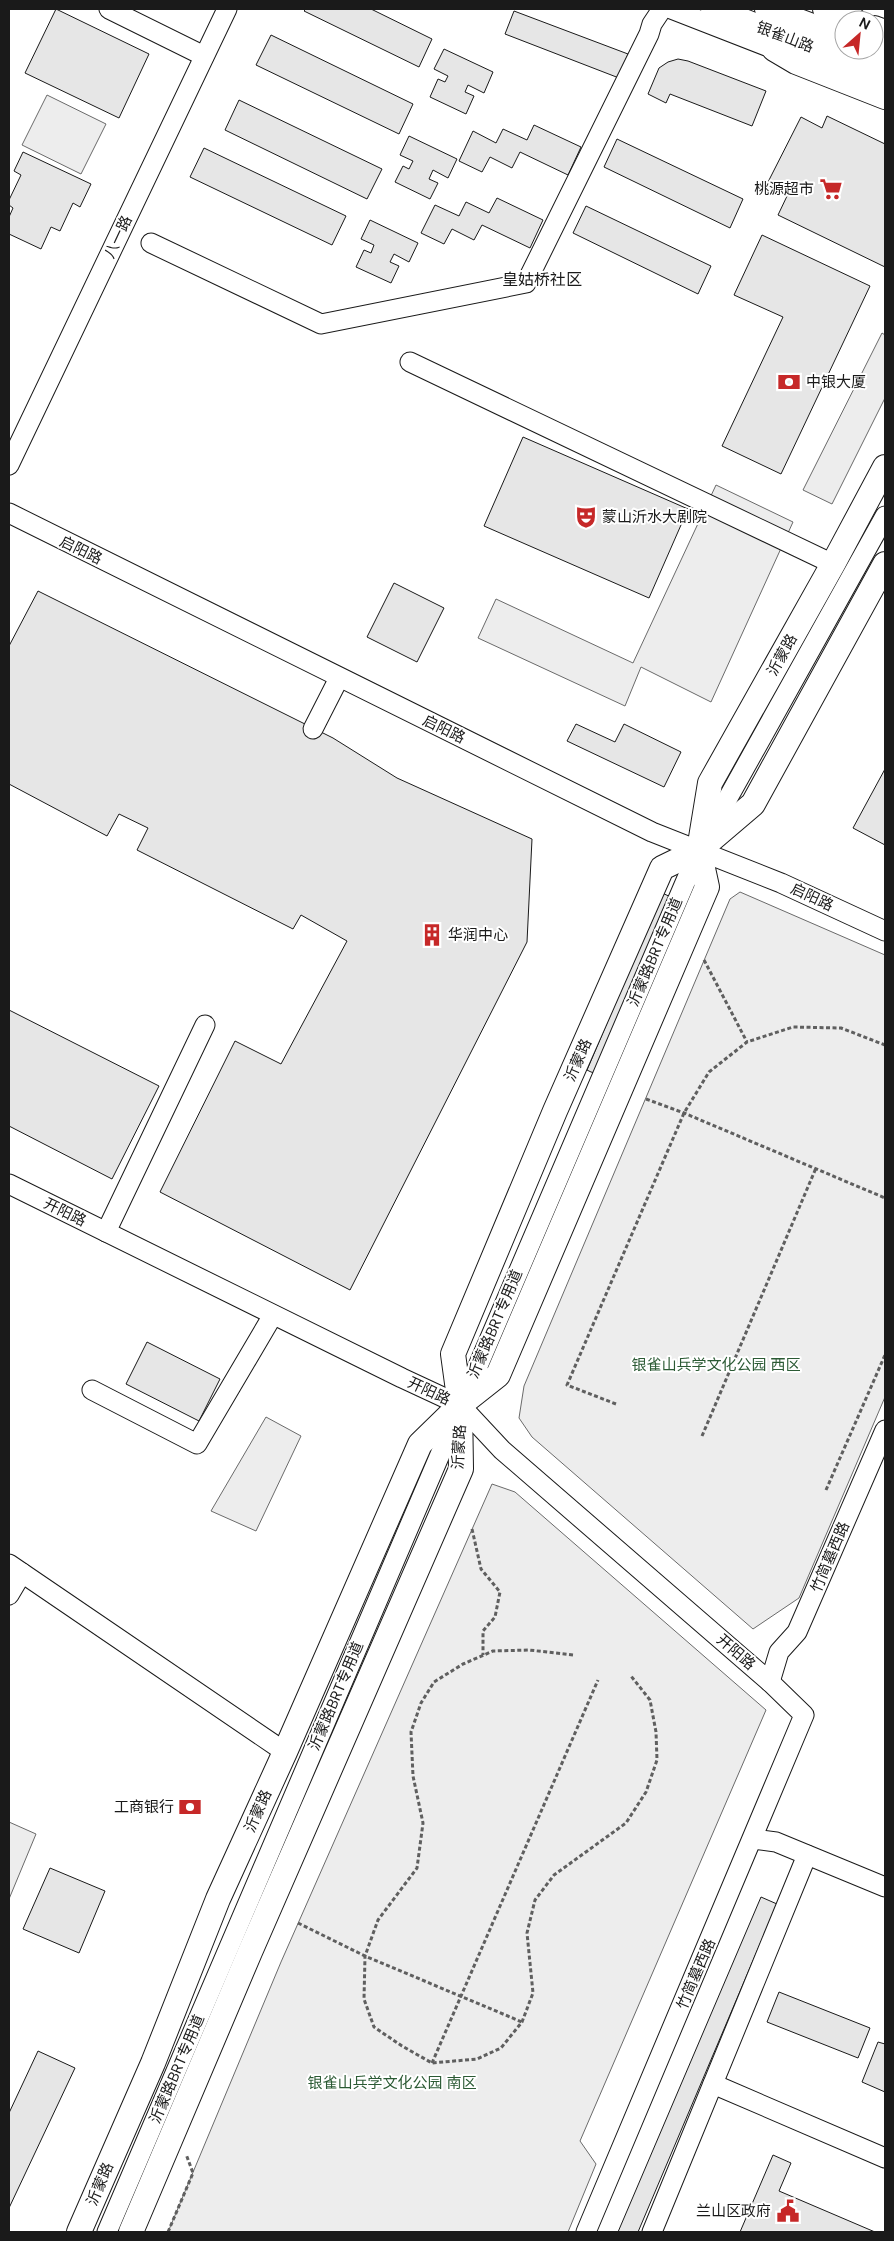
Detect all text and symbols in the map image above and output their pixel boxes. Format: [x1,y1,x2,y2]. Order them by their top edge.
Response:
north arrow [834,10,884,60]
text: N [856,13,874,34]
street label: 银雀山路 [753,17,817,57]
supermarket icon: 桃源超市 [818,176,844,202]
place label: 桃源超市 [754,179,814,199]
street label: 八一路 [99,212,137,262]
district label: 皇姑桥社区 [502,269,582,290]
bank icon: 中银大厦 [776,369,802,395]
place label: 中银大厦 [806,372,866,392]
theatre icon: 蒙山沂水大剧院 [573,504,599,530]
place label: 蒙山沂水大剧院 [602,507,707,527]
street label: 启阳路 [56,531,106,569]
street label: 沂蒙路 [762,630,802,680]
street label: 启阳路 [419,710,469,748]
street label: 启阳路 [787,878,837,916]
street label: 沂蒙路BRT专用道 [623,895,687,1009]
building icon: 华润中心 [419,922,445,948]
place label: 华润中心 [448,925,508,945]
street label: 沂蒙路 [560,1035,596,1085]
street label: 开阳路 [40,1193,90,1231]
street label: 沂蒙路BRT专用道 [463,1267,527,1381]
park label: 银雀山兵学文化公园 西区 [632,1355,801,1375]
street label: 开阳路 [404,1372,454,1410]
street label: 沂蒙路 [448,1424,470,1470]
street label: 竹简墓西路 [806,1519,854,1595]
street label: 开阳路 [712,1630,760,1674]
street label: 沂蒙路BRT专用道 [304,1639,368,1753]
street label: 沂蒙路 [240,1786,276,1836]
bank icon: 工商银行 [177,1794,203,1820]
place label: 工商银行 [114,1797,174,1817]
street label: 竹简墓西路 [672,1936,720,2012]
street label: 沂蒙路BRT专用道 [145,2012,209,2126]
park label: 银雀山兵学文化公园 南区 [308,2073,477,2093]
street label: 沂蒙路 [82,2159,118,2209]
public building icon: 兰山区政府 [775,2198,801,2224]
place label: 兰山区政府 [696,2201,771,2221]

